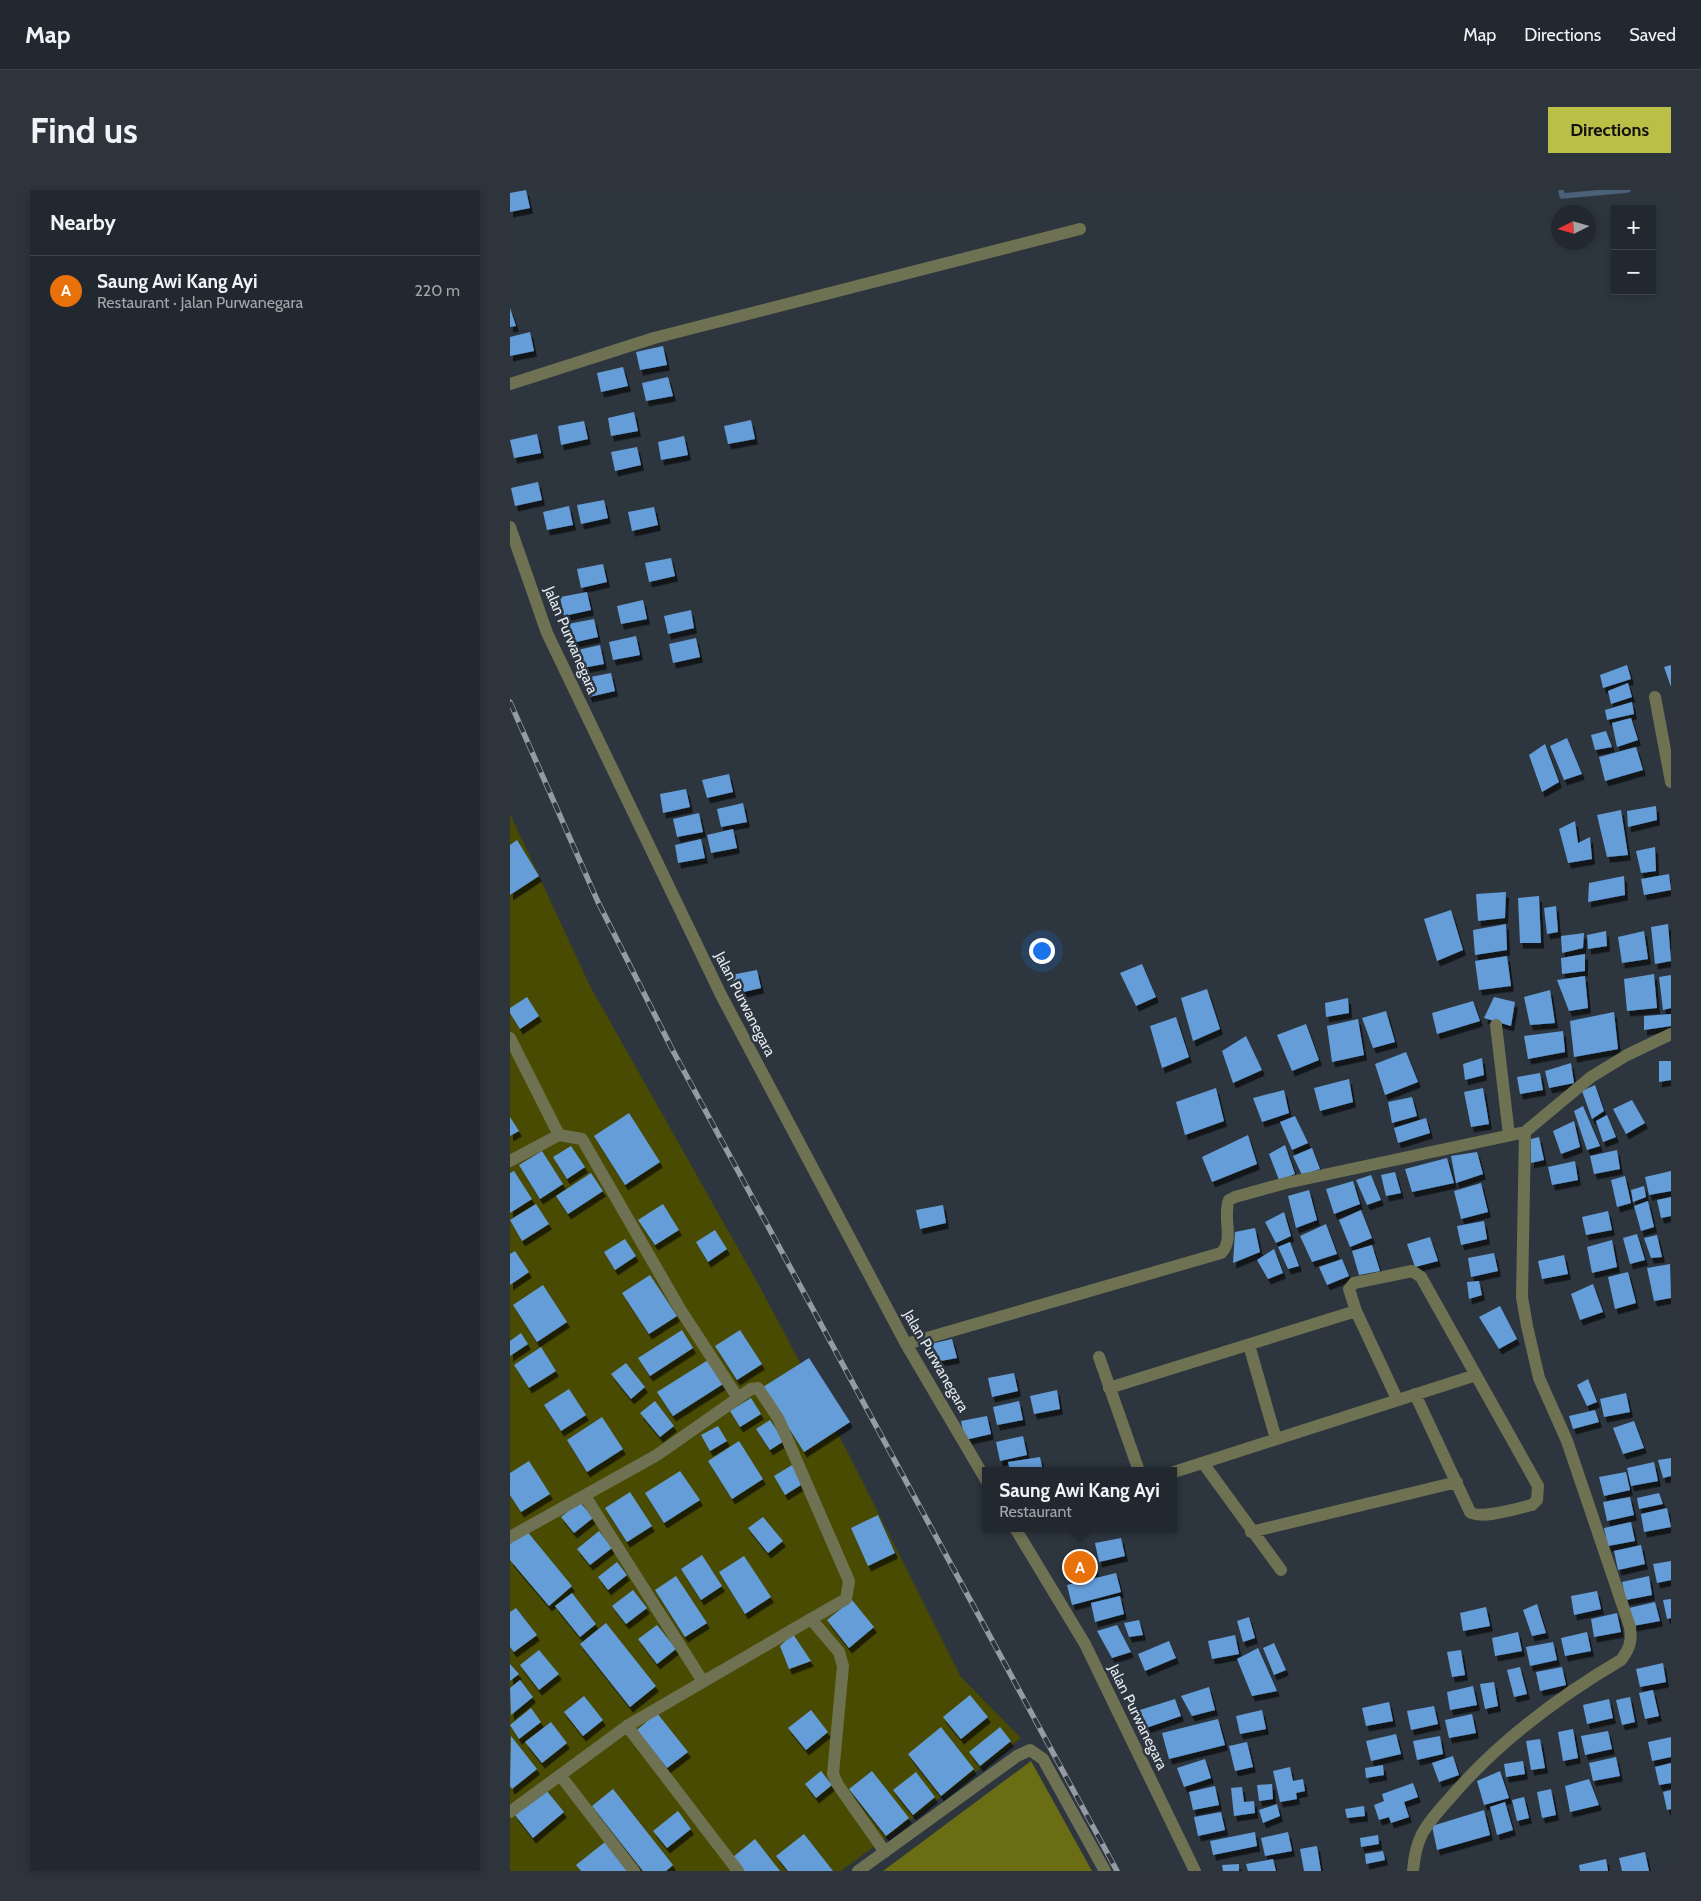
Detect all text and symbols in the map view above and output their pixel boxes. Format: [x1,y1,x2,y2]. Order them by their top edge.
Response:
text: Map [25,20,71,49]
text: Map [1463,24,1496,46]
text: Directions [1524,24,1601,46]
text: Saved [1629,24,1676,46]
button: Directions [1548,107,1671,153]
text: Find us [30,109,138,152]
north arrow [1551,205,1596,250]
map controls [1611,205,1656,295]
button: + [1611,205,1656,250]
text: Nearby [50,210,116,235]
button: − [1611,250,1656,295]
text: Saung Awi Kang Ayi [97,270,258,293]
text: A [61,281,71,300]
text: 220 m [414,281,460,300]
text: Restaurant · Jalan Purwanegara [97,293,303,312]
street label: Jalan Purwanegara [540,583,602,697]
your location [1029,938,1055,964]
street label: Jalan Purwanegara [710,948,779,1060]
street label: Jalan Purwanegara [899,1306,973,1416]
popup [982,1467,1177,1532]
text: Saung Awi Kang Ayi [999,1479,1160,1502]
text: Restaurant [999,1502,1072,1521]
pin: A [1064,1548,1096,1586]
street label: Jalan Purwanegara [1104,1660,1172,1773]

